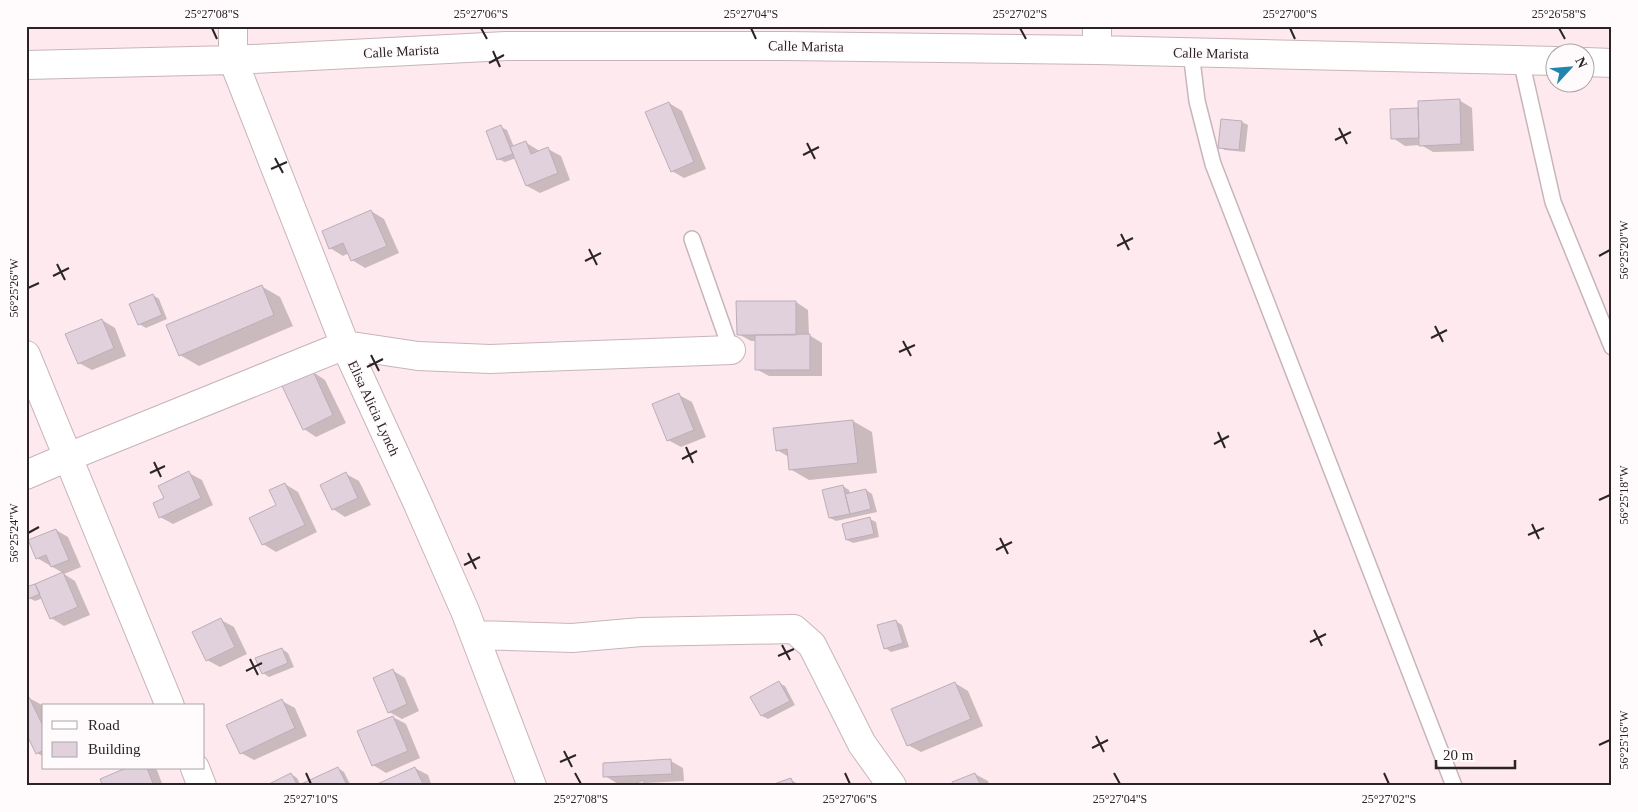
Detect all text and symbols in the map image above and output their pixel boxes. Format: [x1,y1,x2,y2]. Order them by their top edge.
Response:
text: 25°27'08"S [185,7,239,21]
text: 25°27'06"S [454,7,508,21]
text: 25°27'04"S [724,7,778,21]
text: 25°27'02"S [993,7,1047,21]
text: 25°27'00"S [1263,7,1317,21]
text: 25°26'58"S [1532,7,1586,21]
street label: Calle Marista [768,38,845,55]
street label: Calle Marista [363,42,440,61]
north arrow [1546,42,1596,92]
street label: Calle Marista [1173,45,1250,62]
text: N [1572,55,1590,70]
text: 56°25'20"W [1617,220,1631,280]
text: 56°25'26"W [7,258,21,318]
street label: Elisa Alicia Lynch [345,358,402,458]
text: 56°25'18"W [1617,465,1631,525]
text: 56°25'24"W [7,503,21,563]
legend [42,704,205,770]
text: 56°25'16"W [1617,710,1631,770]
text: Road [88,717,120,733]
scale bar [1436,737,1514,769]
text: Building [88,741,141,757]
text: 20 m [1443,747,1474,763]
text: 25°27'10"S [284,792,338,806]
text: 25°27'08"S [554,792,608,806]
text: 25°27'06"S [823,792,877,806]
text: 25°27'04"S [1093,792,1147,806]
text: 25°27'02"S [1362,792,1416,806]

